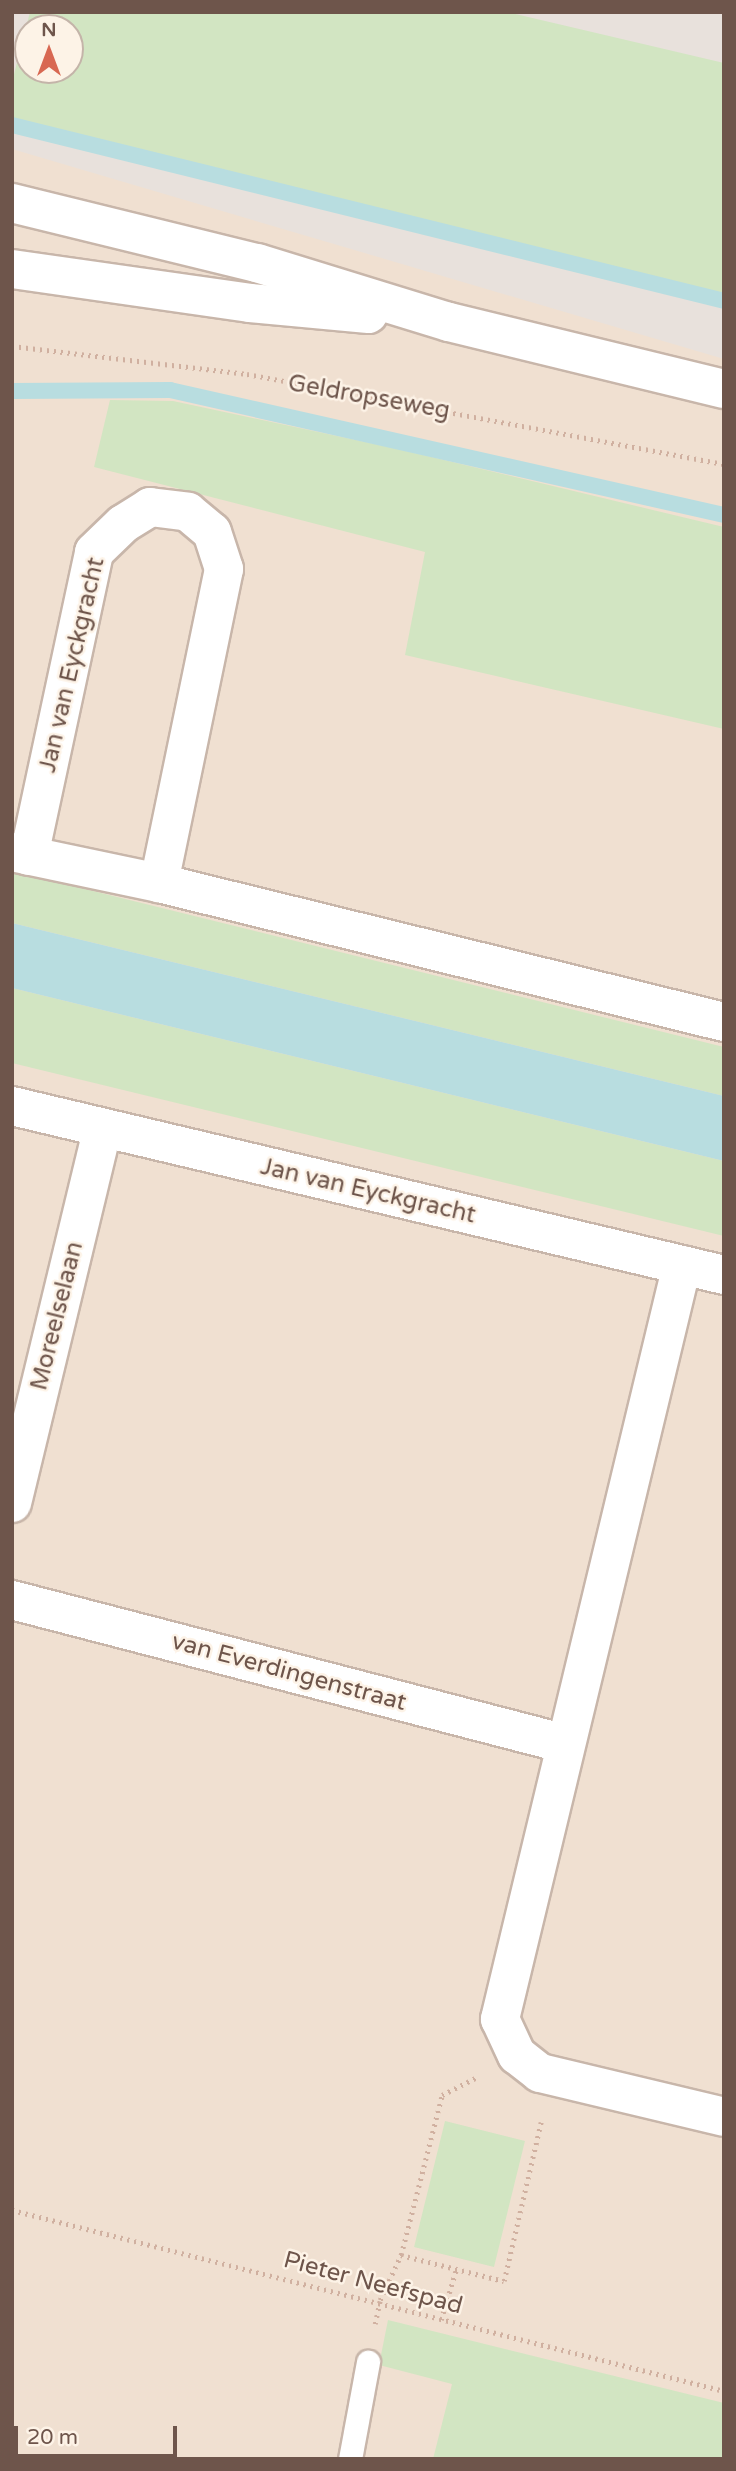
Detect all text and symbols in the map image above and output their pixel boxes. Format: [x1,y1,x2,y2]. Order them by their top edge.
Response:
north arrow [14,14,84,84]
text: N [41,19,57,41]
street label: Geldropseweg [286,369,452,425]
street label: Jan van Eyckgracht [33,555,111,775]
street label: Jan van Eyckgracht [258,1152,478,1230]
street label: Moreelselaan [25,1239,89,1393]
street label: van Everdingenstraat [169,1627,409,1717]
street label: Pieter Neefspad [280,2245,466,2321]
scale bar [18,2412,180,2456]
text: 20 m [27,2425,78,2450]

